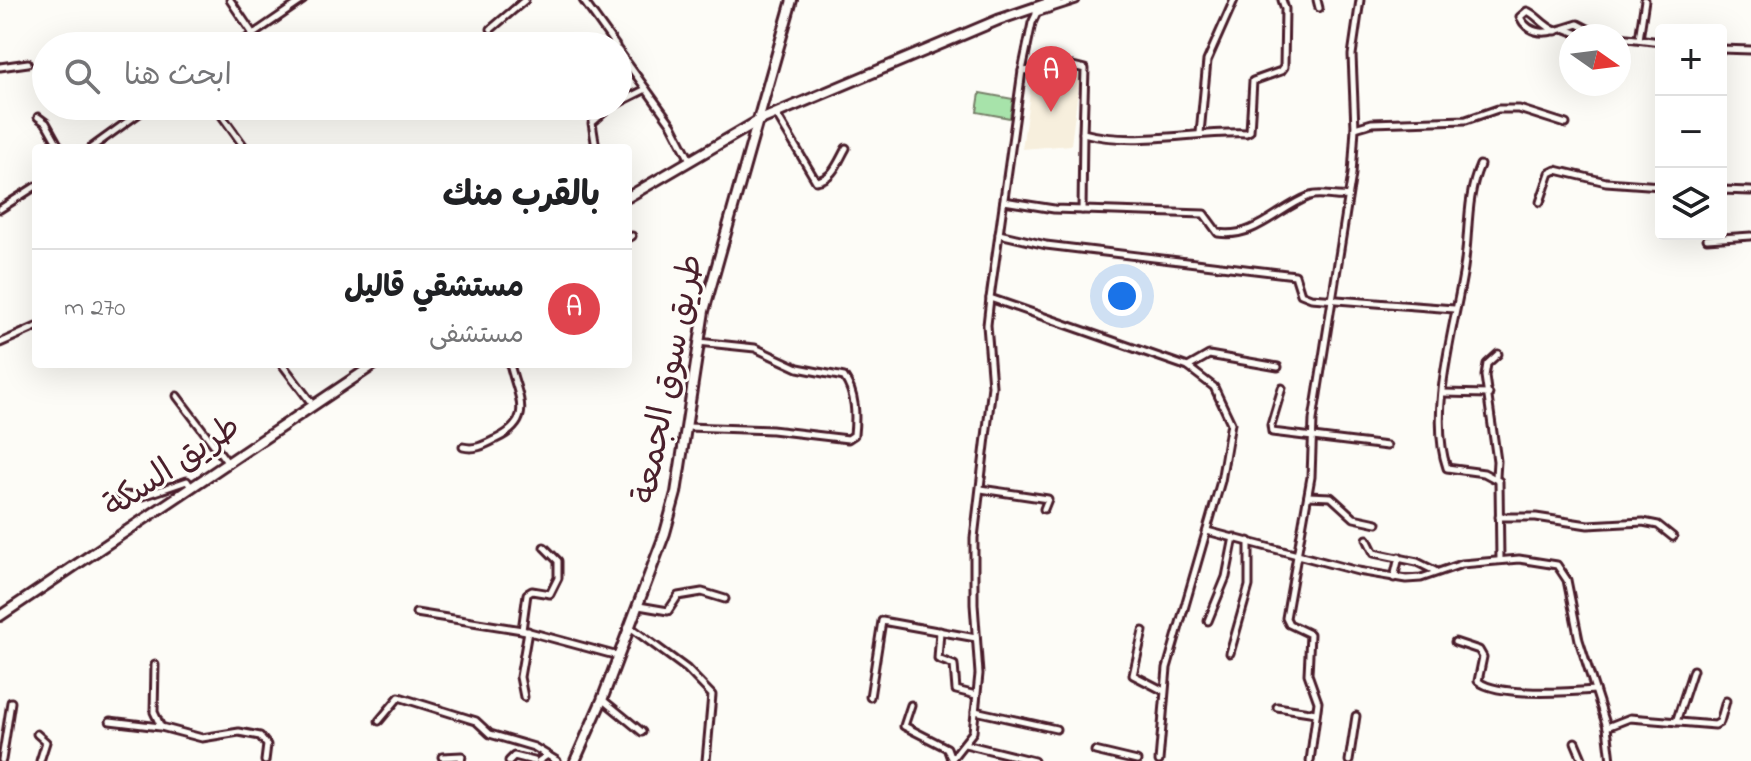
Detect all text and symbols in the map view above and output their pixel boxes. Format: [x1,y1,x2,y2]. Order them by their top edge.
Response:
north arrow [1559,24,1631,96]
map controls [1655,24,1727,240]
button: + [1655,24,1727,96]
search box [32,32,632,120]
pin: A [1025,46,1077,112]
icon: search [60,54,104,98]
text: ابحث هنا [124,55,232,99]
button: − [1655,96,1727,168]
button: layers [1655,168,1727,240]
text: بالقرب منك [442,172,600,222]
street label: طريق سوق الجمعة [621,250,719,508]
text: مستشقي قاليل [344,267,524,311]
your location [1102,276,1142,316]
text: 270 m [64,290,126,328]
text: A [566,290,582,328]
text: مستشفى [429,317,524,355]
street label: طريق السكة [94,404,252,532]

